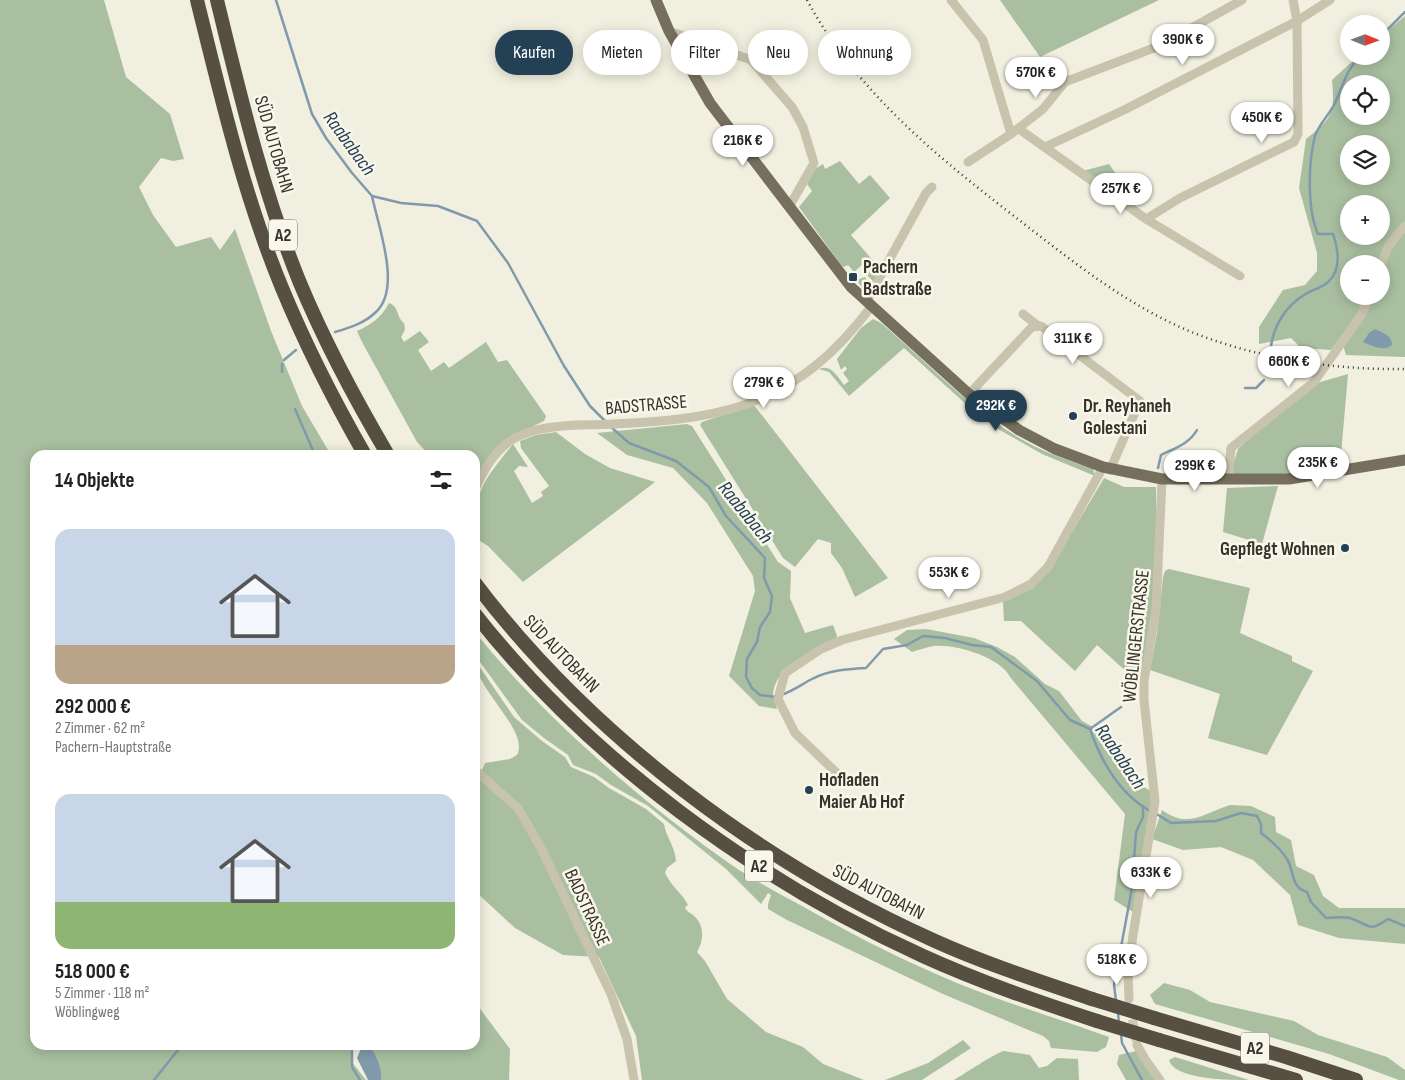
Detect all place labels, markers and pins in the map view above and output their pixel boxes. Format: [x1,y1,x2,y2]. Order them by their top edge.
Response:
pin: 390K € [1142,23,1224,66]
pin: 570K € [995,56,1077,99]
pin: 450K € [1221,102,1303,144]
pin: 216K € [702,124,784,167]
pin: 257K € [1080,172,1162,215]
place label: Pachern Badstraße [863,256,932,301]
marker: Pachern Badstraße [847,271,859,283]
pin: 311K € [1032,322,1114,365]
pin: 660K € [1248,346,1330,388]
pin: 279K € [723,366,805,409]
pin: 292K € [955,390,1037,432]
place label: Dr. Reyhaneh Golestani [1083,395,1171,440]
marker: Dr. Reyhaneh Golestani [1067,410,1079,422]
pin: 235K € [1277,446,1359,489]
pin: 299K € [1154,450,1236,492]
place label: Gepflegt Wohnen [1220,538,1335,561]
marker: Gepflegt Wohnen [1339,542,1351,554]
pin: 553K € [908,556,990,599]
place label: Hofladen Maier Ab Hof [819,769,905,814]
marker: Hofladen Maier Ab Hof [803,784,815,796]
pin: 633K € [1110,856,1192,899]
pin: 518K € [1076,944,1158,986]

